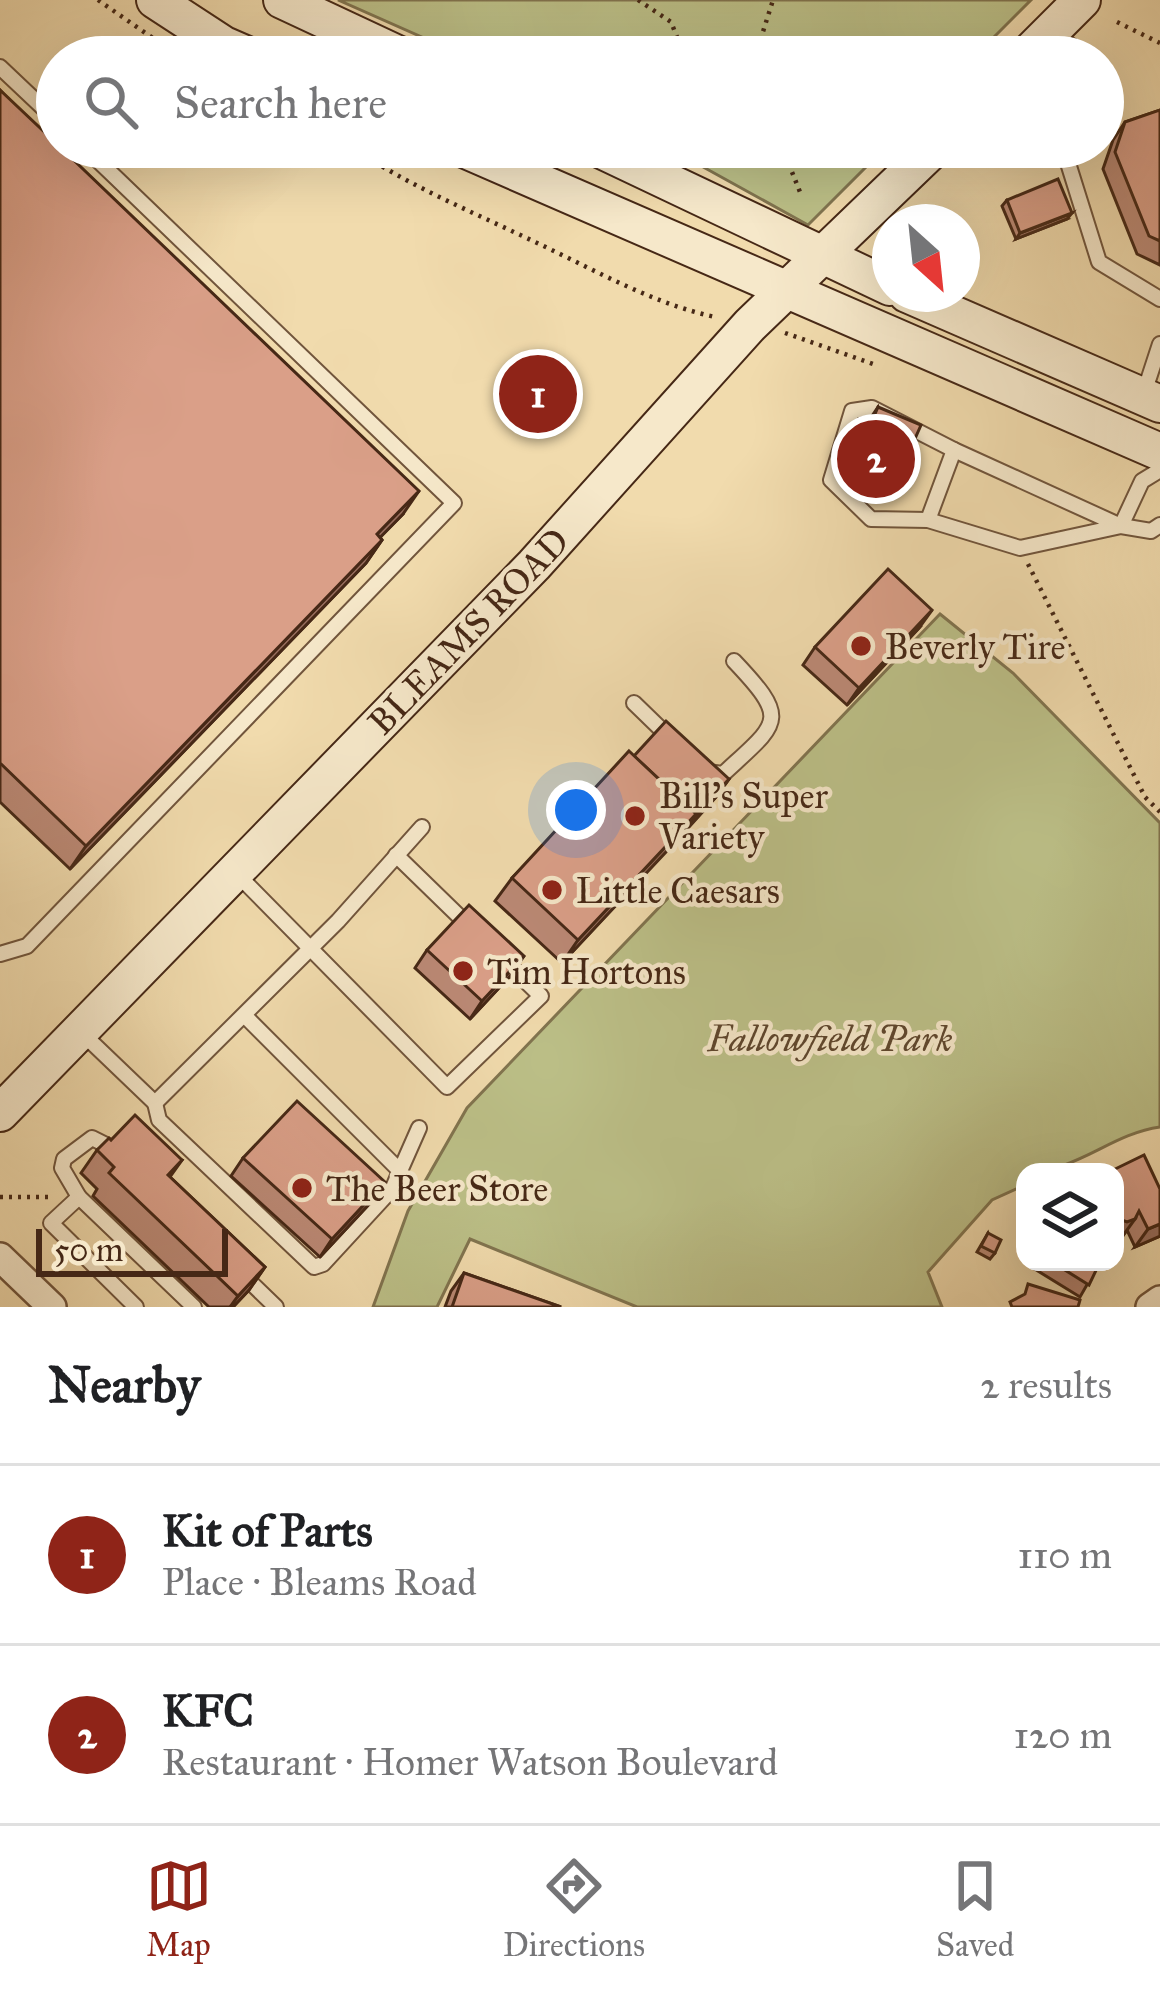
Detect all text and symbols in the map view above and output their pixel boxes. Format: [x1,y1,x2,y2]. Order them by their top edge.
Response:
search box [36,36,1124,168]
icon: search [78,69,144,135]
text: Search here [174,75,387,130]
north arrow [872,204,980,312]
pin: 1 [499,349,577,439]
pin: 2 [837,414,915,504]
street label: BLEAMS ROAD [359,519,578,744]
place label: Beverly Tire [885,625,1065,669]
marker: Beverly Tire [848,633,874,659]
place label: Bill's Super Variety [658,774,828,859]
your location [546,780,606,840]
marker: Bill's Super Variety [622,803,648,829]
place label: Little Caesars [576,869,780,913]
marker: Little Caesars [539,877,565,903]
place label: Tim Hortons [487,950,686,994]
marker: Tim Hortons [450,958,476,984]
park label: Fallowfield Park [707,1017,952,1062]
map controls [1016,1163,1124,1271]
button: layers [1016,1163,1124,1271]
place label: The Beer Store [326,1167,548,1211]
marker: The Beer Store [289,1175,315,1201]
scale bar [36,1223,228,1276]
text: 50 m [54,1230,123,1270]
text: Nearby [48,1354,200,1416]
text: 2 results [980,1361,1112,1409]
text: Kit of Parts [162,1503,373,1558]
text: 1 [79,1531,95,1579]
text: 110 m [1017,1531,1112,1579]
text: Place · Bleams Road [162,1558,477,1606]
text: KFC [162,1683,254,1738]
text: 2 [77,1711,97,1759]
text: 120 m [1013,1711,1112,1759]
text: Restaurant · Homer Watson Boulevard [162,1738,778,1786]
tab: Map [146,1853,212,1965]
tab: Directions [503,1853,645,1965]
tab: Saved [936,1853,1014,1965]

